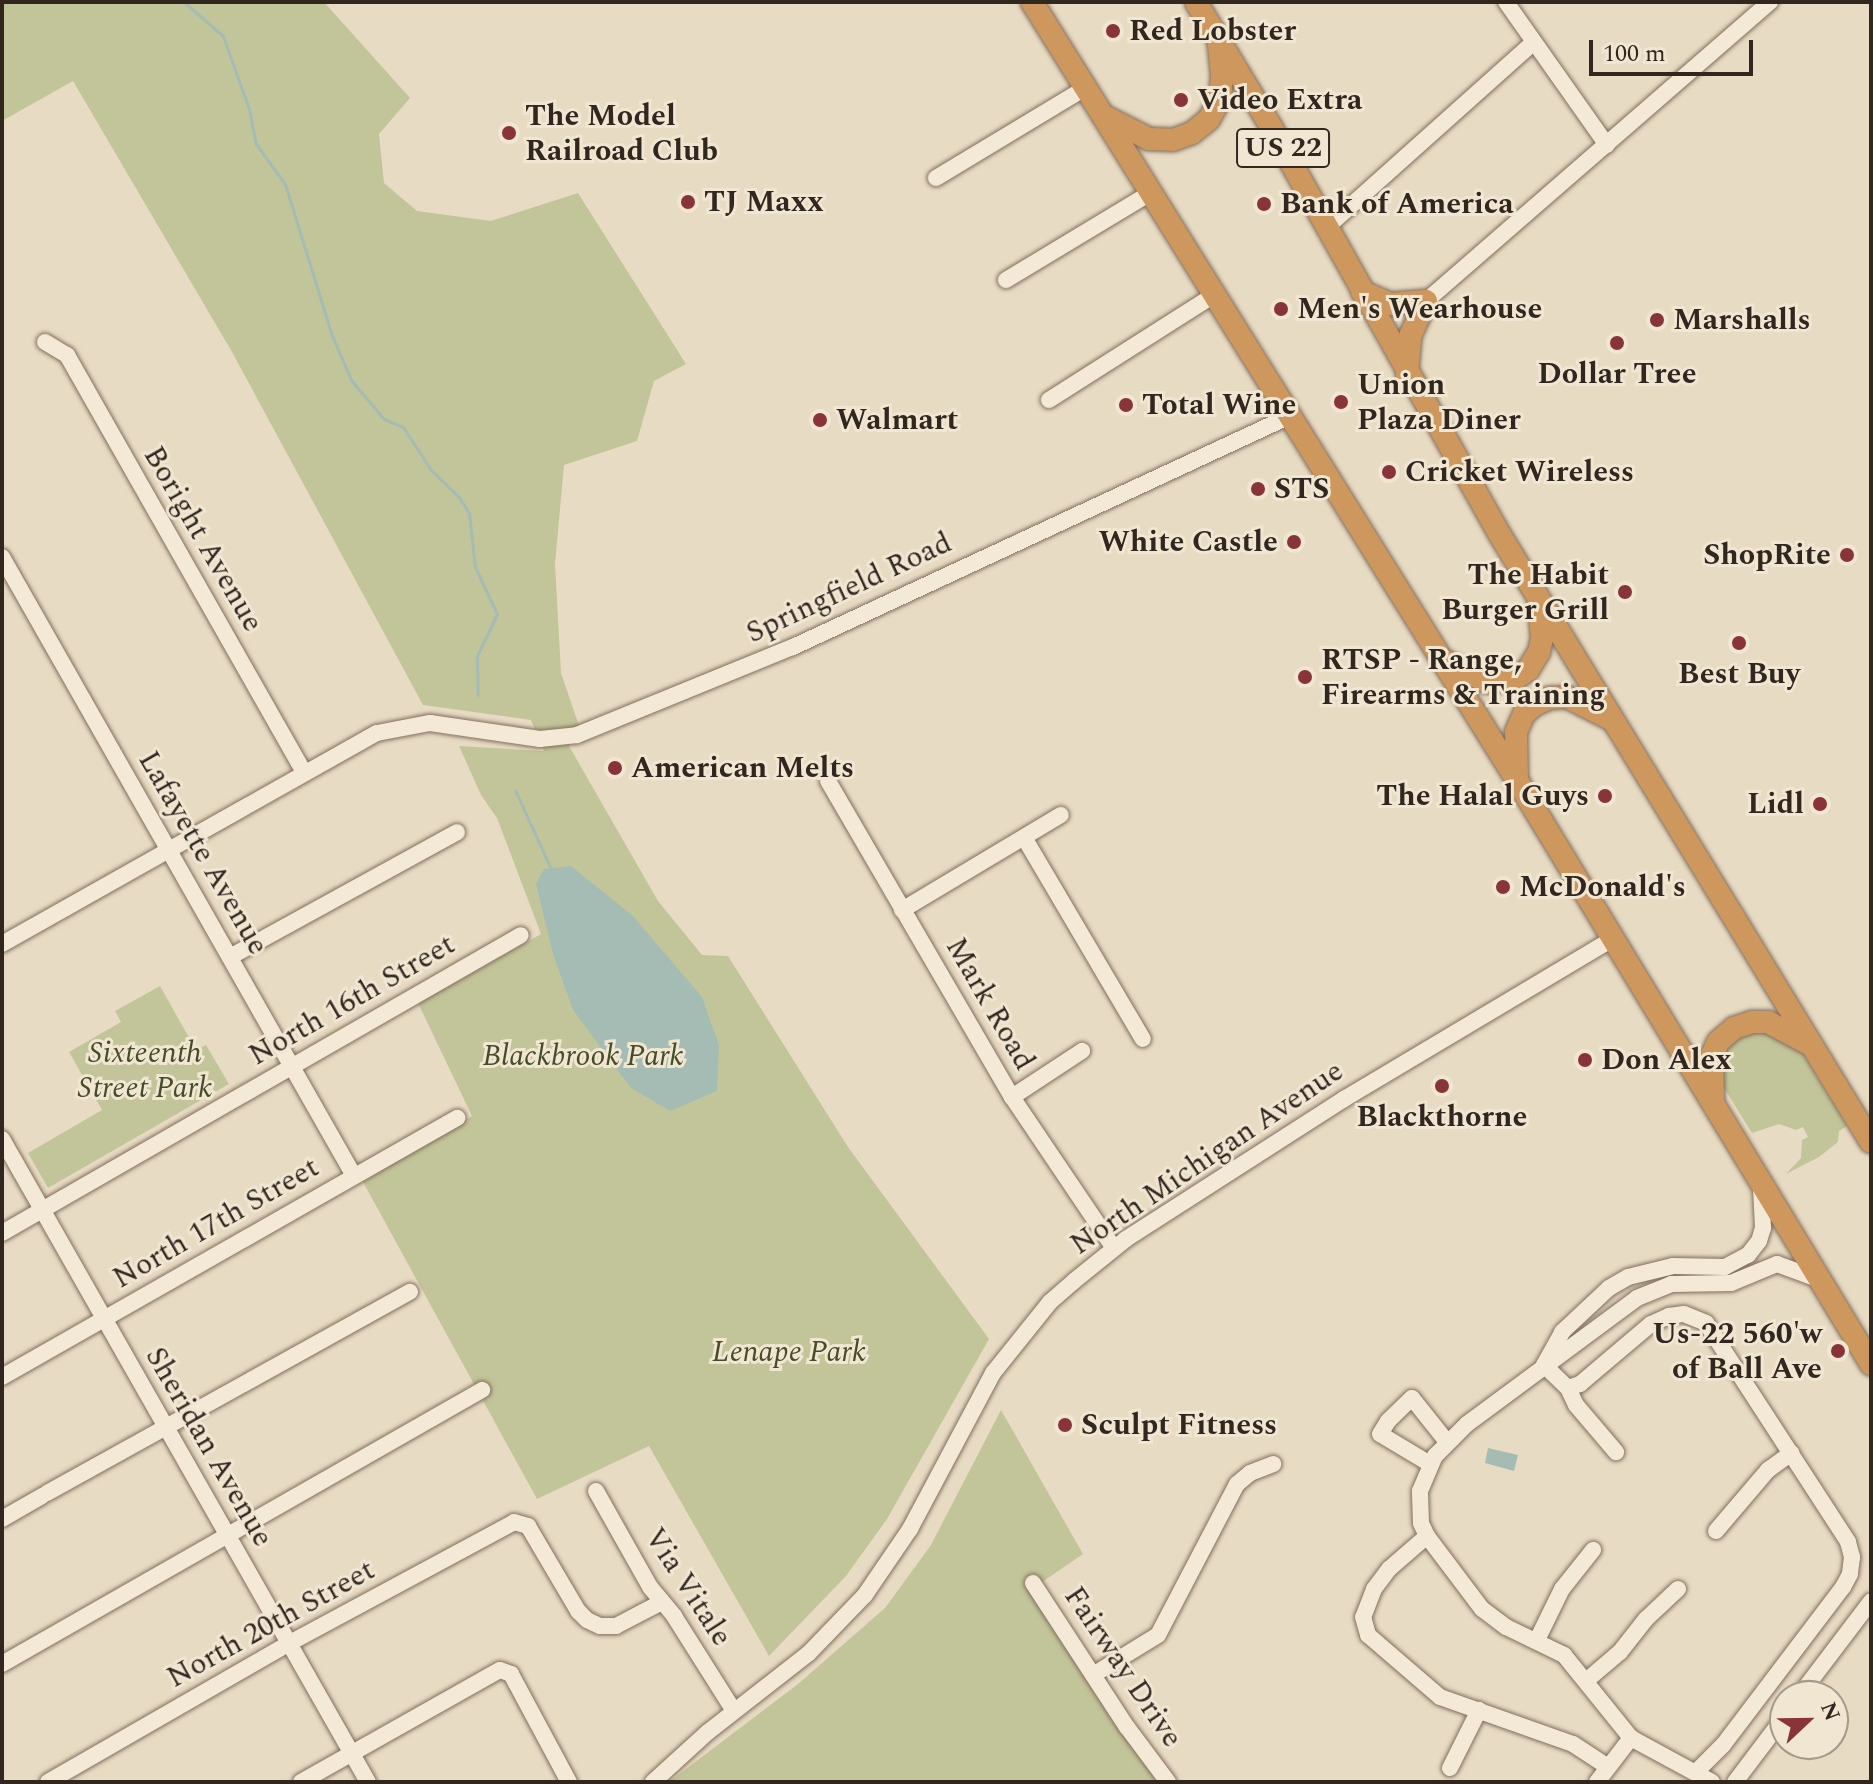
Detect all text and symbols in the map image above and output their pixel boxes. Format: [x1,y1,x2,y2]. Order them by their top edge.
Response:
place label: Red Lobster [1129,13,1296,49]
marker: Red Lobster [1104,22,1122,40]
scale bar [1593,24,1757,74]
text: 100 m [1603,36,1666,72]
place label: Video Extra [1197,82,1363,118]
marker: Video Extra [1172,91,1190,109]
place label: The Model Railroad Club [525,98,718,168]
marker: The Model Railroad Club [500,124,518,142]
road number: US 22 [1235,124,1331,172]
place label: TJ Maxx [704,184,824,220]
place label: Bank of America [1280,186,1514,222]
marker: TJ Maxx [679,193,697,211]
marker: Bank of America [1255,195,1273,213]
place label: Men's Wearhouse [1297,291,1542,327]
marker: Men's Wearhouse [1272,300,1290,318]
place label: Marshalls [1673,302,1811,338]
marker: Marshalls [1648,311,1666,329]
marker: Dollar Tree [1608,334,1626,352]
place label: Dollar Tree [1537,356,1697,392]
place label: Union Plaza Diner [1357,367,1521,438]
place label: Total Wine [1142,387,1296,423]
marker: Union Plaza Diner [1332,393,1350,411]
marker: Total Wine [1117,396,1135,414]
place label: Walmart [836,402,958,438]
marker: Walmart [811,411,829,429]
street label: Boright Avenue [135,440,271,638]
place label: Cricket Wireless [1405,454,1634,490]
marker: Cricket Wireless [1380,463,1398,481]
place label: STS [1274,471,1329,507]
marker: STS [1249,480,1267,498]
place label: White Castle [1098,524,1278,560]
street label: Springfield Road [741,525,957,651]
marker: White Castle [1285,533,1303,551]
place label: ShopRite [1703,537,1831,573]
marker: ShopRite [1838,546,1856,564]
place label: The Habit Burger Grill [1441,557,1609,628]
marker: The Habit Burger Grill [1616,583,1634,601]
marker: Best Buy [1730,634,1748,652]
place label: RTSP - Range, Firearms & Training [1321,642,1606,712]
place label: Best Buy [1678,656,1800,692]
marker: RTSP - Range, Firearms & Training [1296,668,1314,686]
street label: Lafayette Avenue [130,745,276,961]
place label: American Melts [631,750,854,786]
marker: American Melts [606,759,624,777]
place label: The Halal Guys [1376,778,1589,814]
place label: Lidl [1747,786,1804,822]
marker: The Halal Guys [1596,787,1614,805]
marker: Lidl [1811,795,1829,813]
place label: McDonald's [1519,869,1686,905]
marker: McDonald's [1494,878,1512,896]
street label: North 16th Street [243,926,461,1074]
street label: Mark Road [938,931,1042,1077]
park label: Sixteenth Street Park [78,1035,212,1106]
park label: Blackbrook Park [482,1038,684,1074]
place label: Don Alex [1601,1042,1732,1078]
marker: Don Alex [1576,1051,1594,1069]
street label: North Michigan Avenue [1064,1053,1350,1263]
marker: Blackthorne [1433,1077,1451,1095]
place label: Blackthorne [1357,1099,1527,1135]
street label: North 17th Street [107,1149,325,1297]
place label: Us-22 560'w of Ball Ave [1652,1316,1822,1386]
park label: Lenape Park [712,1334,866,1370]
street label: Sheridan Avenue [137,1341,281,1553]
marker: Us-22 560'w of Ball Ave [1829,1342,1847,1360]
place label: Sculpt Fitness [1081,1407,1277,1443]
marker: Sculpt Fitness [1056,1416,1074,1434]
street label: Via Vitale [636,1521,740,1653]
street label: North 20th Street [161,1552,381,1696]
street label: Fairway Drive [1056,1580,1190,1754]
north arrow [1769,1680,1849,1760]
text: N [1811,1697,1849,1726]

